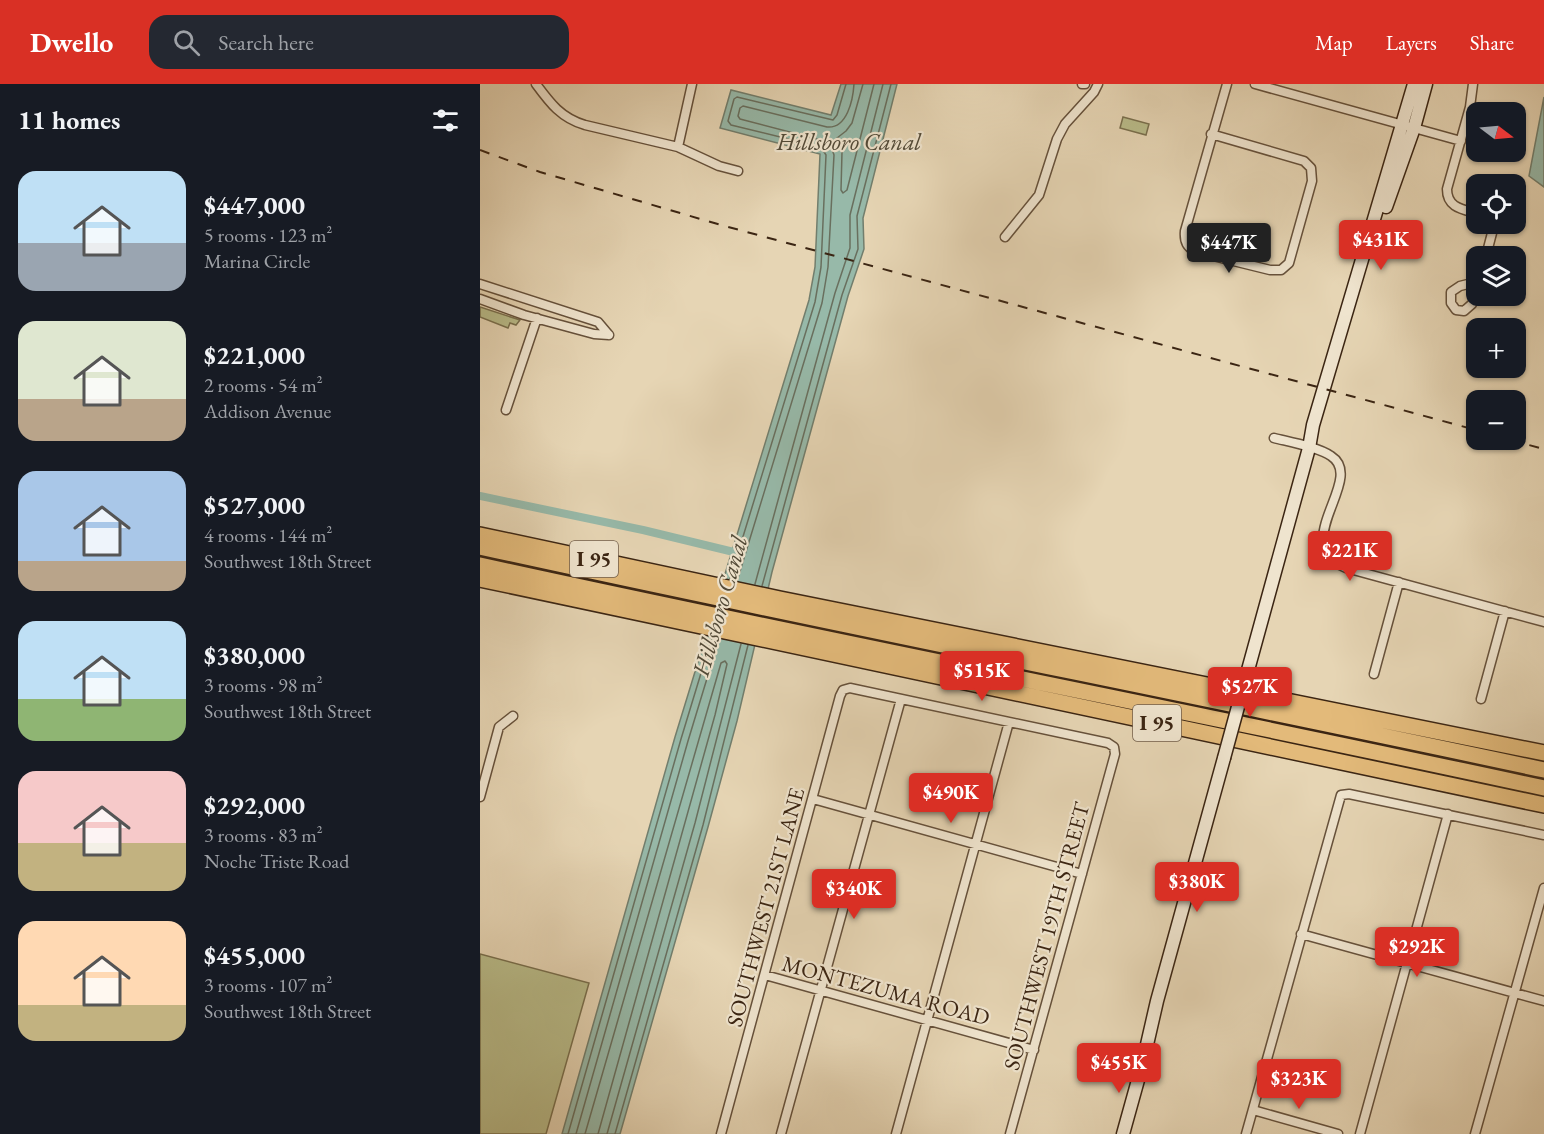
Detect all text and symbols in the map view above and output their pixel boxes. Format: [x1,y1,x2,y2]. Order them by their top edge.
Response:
search box [149,15,569,69]
text: Dwello [30,24,113,60]
icon: search [170,26,203,59]
text: Search here [218,28,314,57]
text: Map [1315,29,1353,56]
text: Layers [1386,29,1437,56]
text: Share [1470,29,1514,56]
north arrow [1466,102,1526,162]
map controls [1466,102,1526,450]
text: 11 homes [18,103,120,137]
icon: filters [429,104,462,137]
water label: Hillsboro Canal [776,126,922,157]
button: locate [1466,174,1526,234]
text: $447,000 [204,188,305,222]
icon: home [66,195,138,267]
pin: $431K [1339,220,1423,271]
text: 5 rooms · 123 m² [204,222,332,248]
pin: $447K [1187,223,1271,274]
text: $431K [1353,226,1409,252]
text: $447K [1201,229,1257,255]
button: layers [1466,246,1526,306]
text: Marina Circle [204,248,310,274]
button: + [1466,318,1526,378]
text: $221,000 [204,338,305,372]
icon: home [66,345,138,417]
text: 2 rooms · 54 m² [204,372,323,398]
button: − [1466,390,1526,450]
text: Addison Avenue [204,398,331,424]
text: $527,000 [204,488,305,522]
icon: home [66,495,138,567]
text: 4 rooms · 144 m² [204,522,332,548]
water label: Hillsboro Canal [684,531,755,680]
pin: $221K [1308,531,1392,582]
text: $221K [1322,537,1378,563]
road number: I 95 [570,541,618,577]
text: Southwest 18th Street [204,548,371,574]
text: $380,000 [204,638,305,672]
icon: home [66,645,138,717]
pin: $515K [940,651,1024,702]
text: $515K [954,657,1010,683]
pin: $527K [1208,667,1292,718]
text: 3 rooms · 98 m² [204,672,323,698]
text: $527K [1222,673,1278,699]
text: Southwest 18th Street [204,698,371,724]
road number: I 95 [1133,705,1181,741]
pin: $490K [909,773,993,824]
text: $490K [923,779,979,805]
street label: SOUTHWEST 21ST LANE [720,784,811,1030]
text: $292,000 [204,788,305,822]
icon: home [66,795,138,867]
street label: SOUTHWEST 19TH STREET [997,799,1096,1073]
text: 3 rooms · 83 m² [204,822,323,848]
text: Noche Triste Road [204,848,349,874]
pin: $380K [1155,862,1239,913]
text: $380K [1169,868,1225,894]
pin: $340K [812,869,896,920]
text: $340K [826,875,882,901]
pin: $292K [1375,927,1459,978]
text: $292K [1389,933,1445,959]
text: $455,000 [204,938,305,972]
icon: home [66,945,138,1017]
street label: MONTEZUMA ROAD [779,949,993,1032]
text: 3 rooms · 107 m² [204,972,332,998]
text: Southwest 18th Street [204,998,371,1024]
pin: $455K [1077,1043,1161,1094]
text: $455K [1091,1049,1147,1075]
pin: $323K [1257,1059,1341,1110]
text: $323K [1271,1065,1327,1091]

